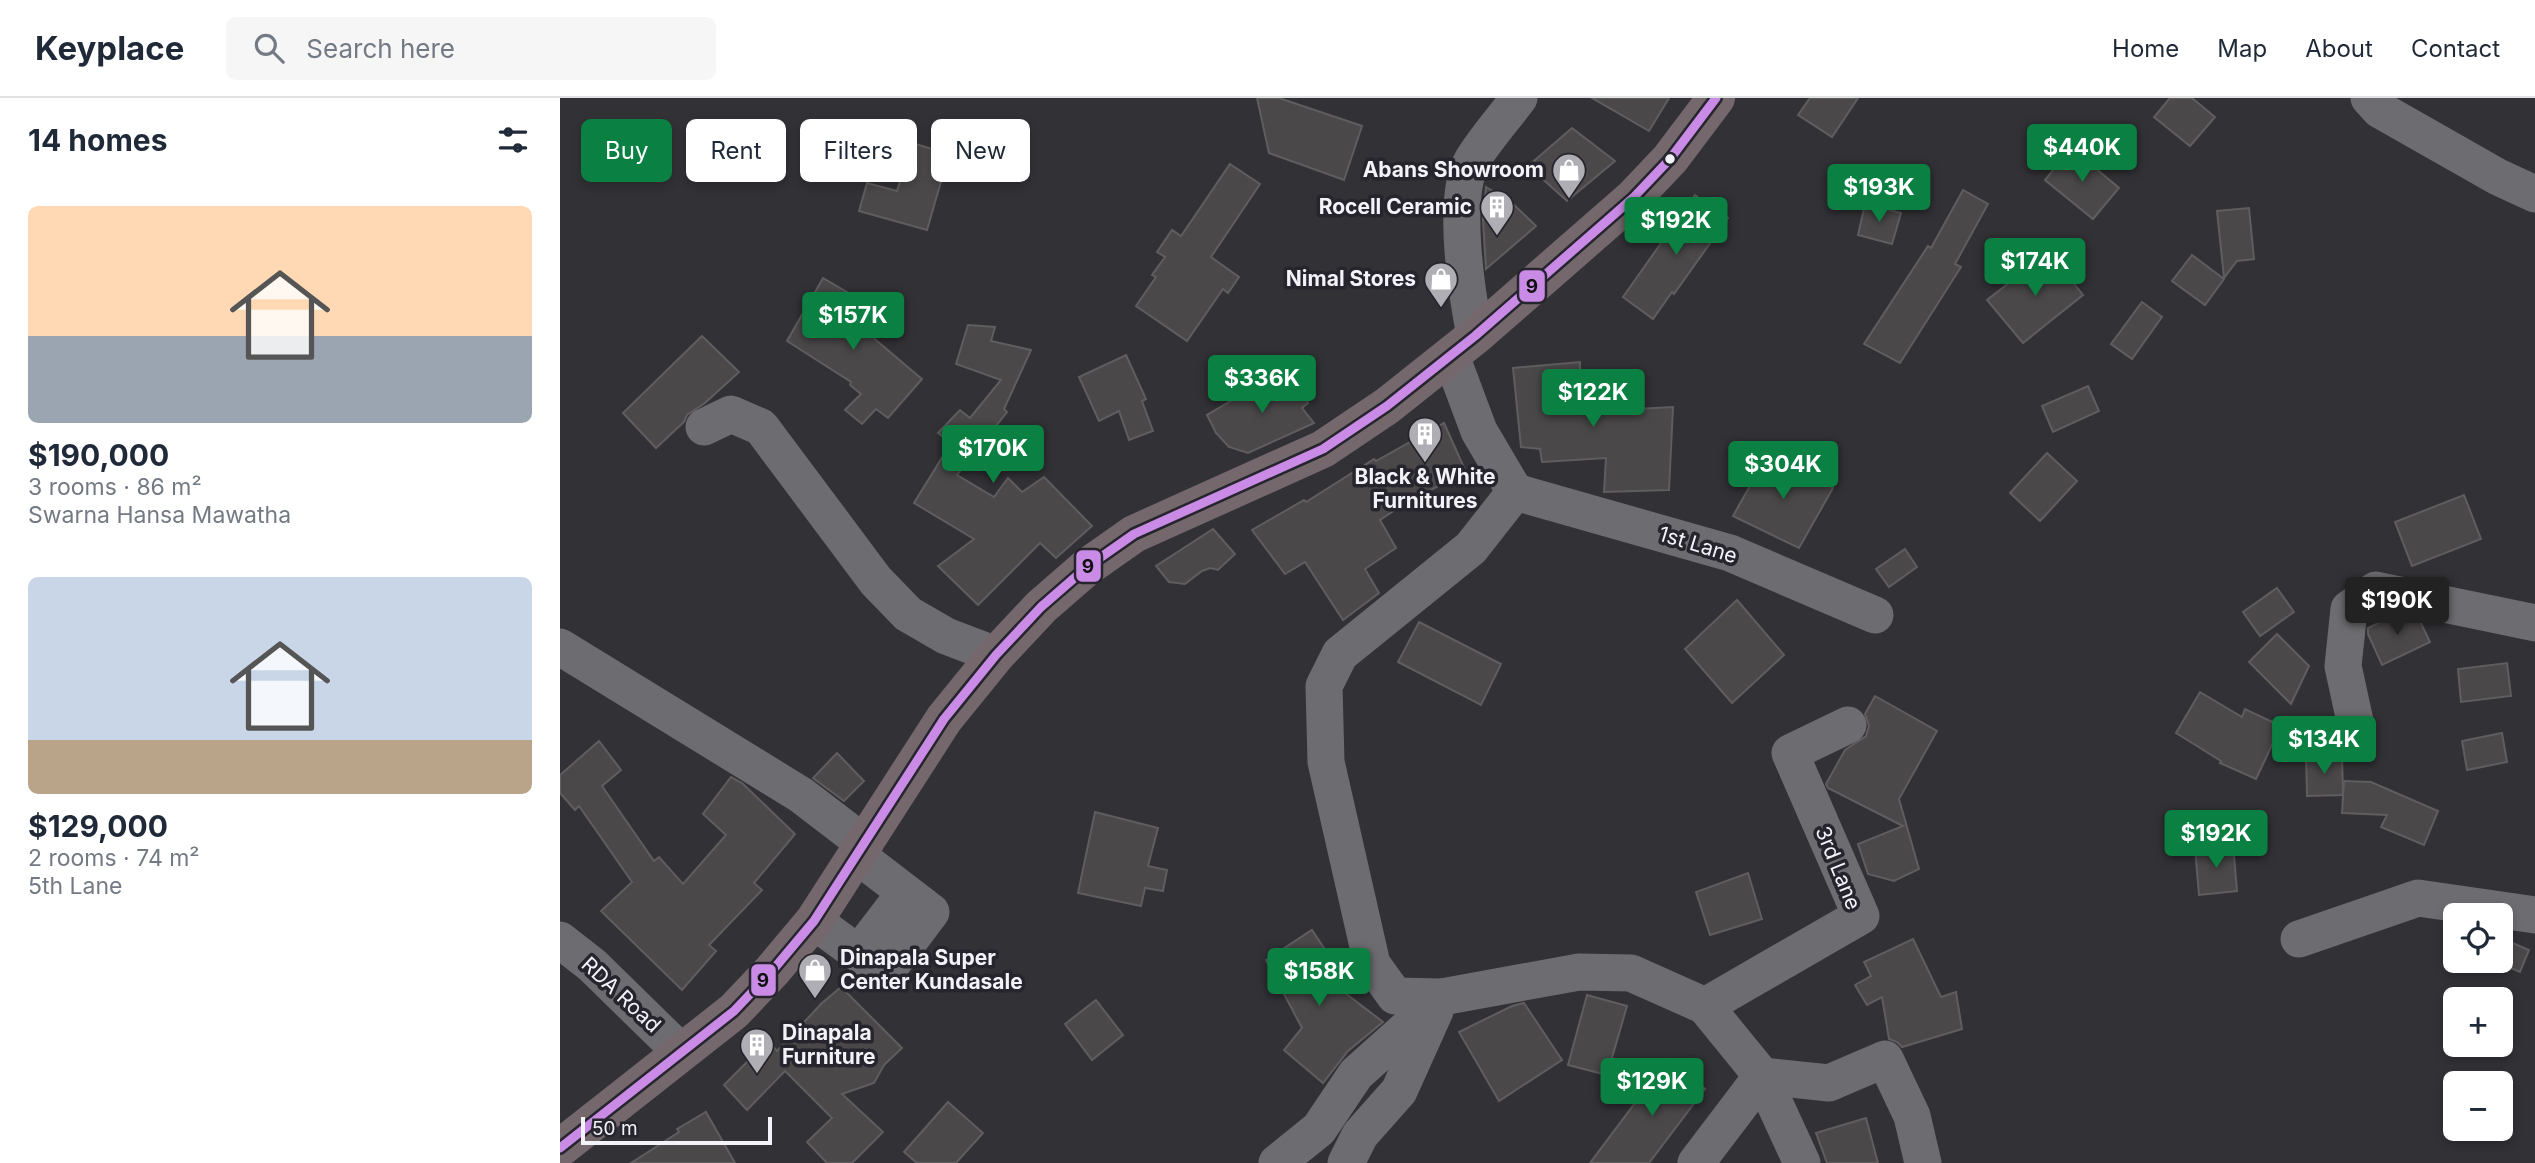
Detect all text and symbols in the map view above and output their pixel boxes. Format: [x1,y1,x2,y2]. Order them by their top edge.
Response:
search box [226,17,716,80]
text: Keyplace [35,28,184,68]
icon: search [250,29,288,67]
text: Search here [306,33,455,64]
text: Home [2112,34,2179,63]
text: Map [2217,34,2267,63]
text: About [2305,34,2373,63]
text: Contact [2411,34,2500,63]
chip: Buy [581,119,672,182]
chip: Rent [686,119,786,182]
chip: Filters [800,119,917,182]
chip: New [931,119,1030,182]
icon: filters [494,121,532,159]
text: 14 homes [28,122,167,158]
pin: $440K [2033,125,2131,184]
text: $440K [2043,133,2121,161]
shop icon: Abans Showroom [1550,151,1588,200]
unlabelled marker [1663,152,1677,166]
place label: Abans Showroom [1363,157,1544,182]
pin: $193K [1830,164,1928,224]
text: $193K [1843,173,1915,201]
building icon: Rocell Ceramic [1478,188,1516,237]
place label: Rocell Ceramic [1319,194,1472,219]
pin: $192K [1627,198,1725,257]
text: $192K [1641,206,1711,234]
pin: $174K [1986,238,2084,298]
text: $174K [2000,247,2070,275]
icon: home [217,252,343,378]
shop icon: Nimal Stores [1422,260,1460,309]
place label: Nimal Stores [1286,266,1416,291]
line badge: 9 [1518,269,1546,303]
text: 9 [1526,275,1538,298]
pin: $157K [804,292,902,352]
text: $157K [818,301,888,329]
pin: $336K [1213,356,1311,415]
text: $336K [1224,364,1300,392]
pin: $122K [1544,370,1642,429]
text: $122K [1558,378,1628,406]
building icon: Black & White Furnitures [1406,415,1444,464]
pin: $170K [944,426,1042,485]
text: $170K [958,434,1028,462]
text: $190,000 [28,437,169,473]
pin: $304K [1734,442,1832,501]
text: $304K [1744,450,1822,478]
place label: Black & White Furnitures [1355,464,1495,513]
text: 3 rooms · 86 m² [28,473,202,501]
text: Swarna Hansa Mawatha [28,501,291,529]
street label: 1st Lane [1656,521,1740,568]
line badge: 9 [1075,549,1102,583]
text: 9 [1082,555,1094,578]
pin: $190K [2348,578,2446,637]
text: $190K [2361,586,2433,614]
icon: home [217,623,343,749]
pin: $134K [2275,716,2373,776]
text: $134K [2288,725,2360,753]
text: $129,000 [28,808,168,844]
pin: $192K [2167,810,2265,870]
text: $192K [2181,819,2251,847]
street label: 3rd Lane [1810,823,1866,913]
text: 2 rooms · 74 m² [28,844,200,872]
text: 5th Lane [28,872,123,900]
map controls [2443,903,2513,1141]
button: locate [2443,903,2513,973]
place label: Dinapala Super Center Kundasale [840,945,1023,994]
pin: $158K [1270,948,1368,1008]
shop icon: Dinapala Super Center Kundasale [796,951,834,1000]
street label: RDA Road [577,952,666,1038]
text: $158K [1283,957,1355,985]
line badge: 9 [750,963,777,997]
text: 9 [757,969,769,992]
button: + [2443,987,2513,1057]
place label: Dinapala Furniture [782,1020,875,1069]
building icon: Dinapala Furniture [738,1026,776,1075]
pin: $129K [1603,1058,1701,1118]
text: $129K [1617,1067,1687,1095]
button: − [2443,1071,2513,1141]
scale bar [581,1114,772,1146]
text: 50 m [592,1117,638,1140]

